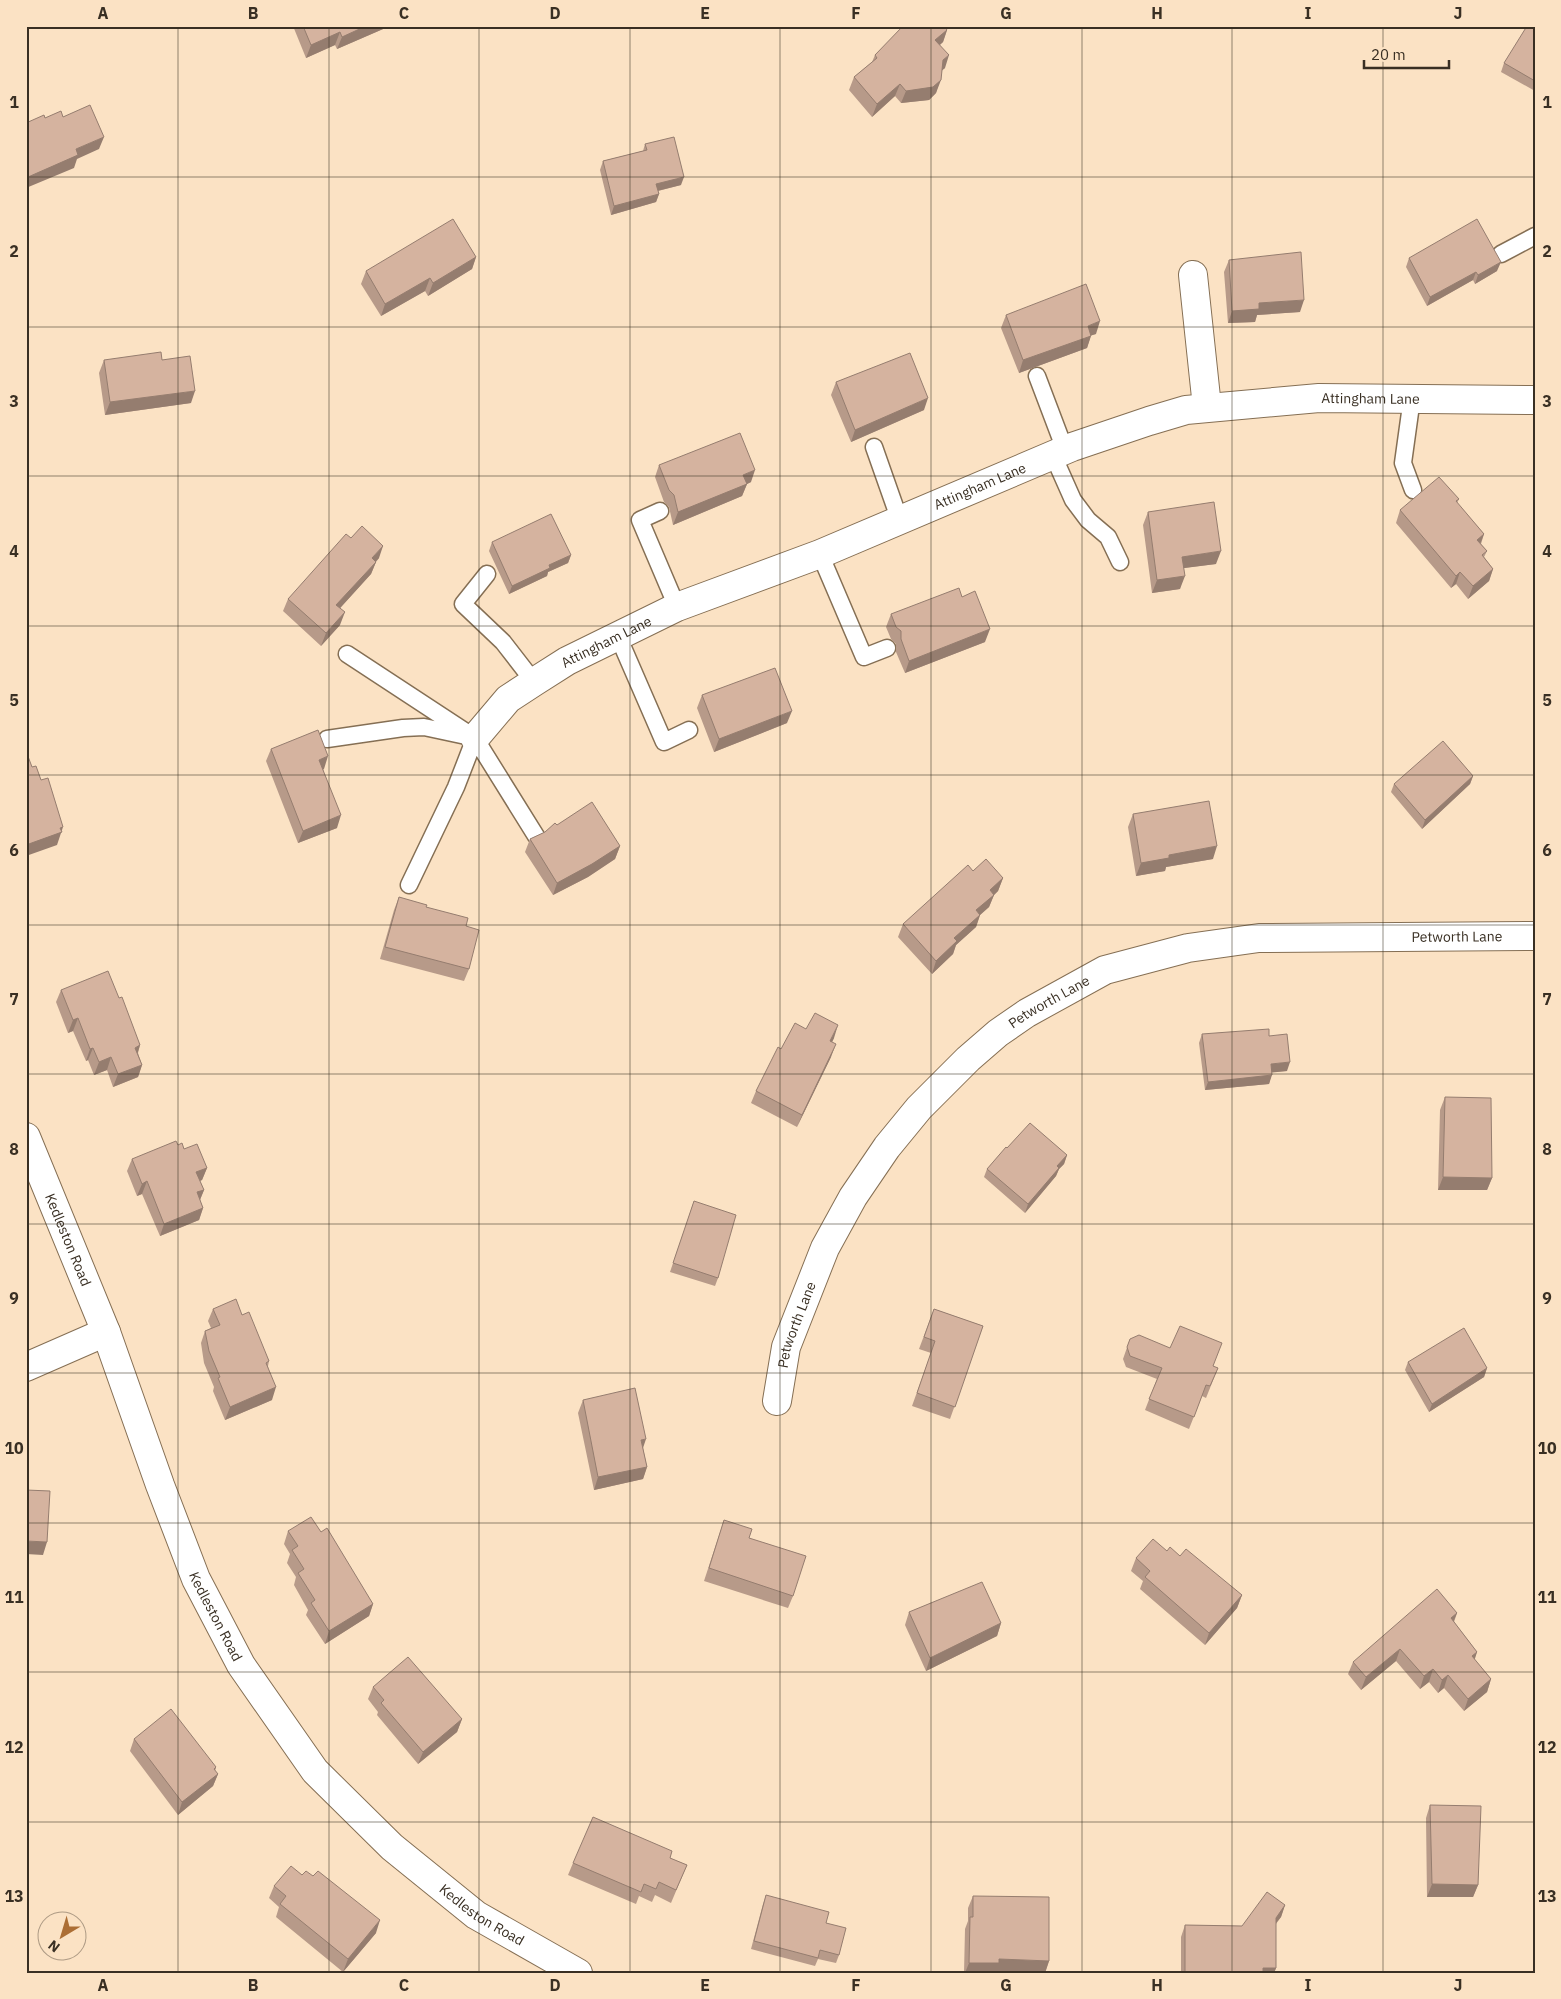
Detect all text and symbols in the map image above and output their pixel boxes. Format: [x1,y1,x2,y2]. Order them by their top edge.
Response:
text: A [98,3,109,23]
text: B [248,3,259,23]
text: C [399,3,409,23]
text: D [549,3,561,23]
text: E [700,3,710,23]
text: F [851,3,861,23]
text: G [1000,3,1012,23]
text: H [1151,3,1163,23]
text: I [1305,3,1312,23]
text: J [1454,3,1462,23]
scale bar [1364,38,1448,70]
text: 20 m [1371,45,1406,64]
text: 1 [9,92,19,112]
text: 1 [1542,92,1552,112]
text: 2 [9,241,19,261]
text: 2 [1542,241,1552,261]
street label: Attingham Lane [1321,389,1420,408]
text: 3 [9,391,19,411]
text: 3 [1542,391,1552,411]
street label: Attingham Lane [931,458,1029,514]
text: 4 [9,541,19,561]
text: 4 [1542,541,1552,561]
street label: Attingham Lane [557,612,655,672]
text: 5 [9,690,19,710]
text: 5 [1542,690,1552,710]
text: 6 [9,840,19,860]
text: 6 [1542,840,1552,860]
street label: Petworth Lane [1411,927,1503,946]
street label: Petworth Lane [1005,971,1093,1032]
text: 7 [9,989,19,1009]
text: 7 [1542,989,1552,1009]
text: 8 [9,1139,19,1159]
text: 8 [1542,1139,1552,1159]
street label: Kedleston Road [41,1191,95,1289]
street label: Petworth Lane [774,1279,820,1369]
text: 9 [9,1288,19,1308]
text: 9 [1542,1288,1552,1308]
text: 10 [4,1438,24,1458]
text: 10 [1537,1438,1557,1458]
street label: Kedleston Road [185,1569,246,1664]
text: 11 [4,1587,24,1607]
text: 11 [1537,1587,1557,1607]
text: 12 [4,1737,24,1757]
text: 12 [1537,1737,1557,1757]
street label: Kedleston Road [436,1880,527,1950]
text: 13 [4,1886,24,1906]
text: 13 [1537,1886,1557,1906]
north arrow [38,1912,88,1962]
text: N [44,1936,64,1956]
text: A [98,1975,109,1995]
text: B [248,1975,259,1995]
text: C [399,1975,409,1995]
text: D [549,1975,561,1995]
text: E [700,1975,710,1995]
text: F [851,1975,861,1995]
text: G [1000,1975,1012,1995]
text: H [1151,1975,1163,1995]
text: I [1305,1975,1312,1995]
text: J [1454,1975,1462,1995]

